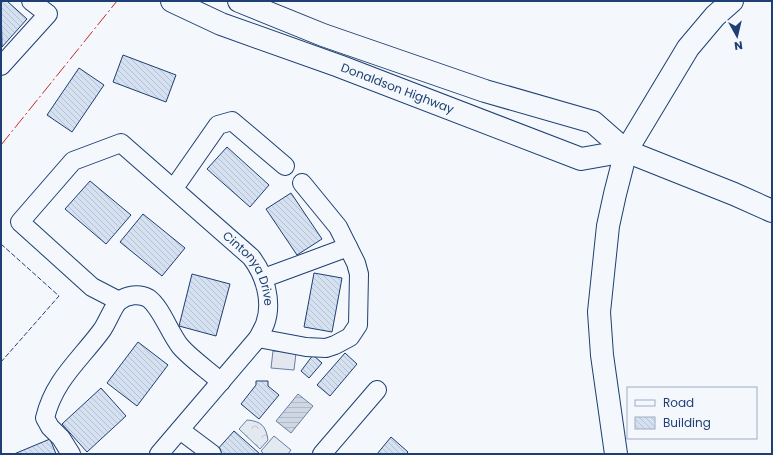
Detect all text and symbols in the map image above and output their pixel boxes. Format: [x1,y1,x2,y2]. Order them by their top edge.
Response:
north arrow [717,16,757,56]
text: N [733,37,744,54]
street label: Donaldson Highway [339,59,457,117]
street label: Cintonya Drive [219,227,277,306]
legend [627,387,757,439]
text: Road [663,394,694,411]
text: Building [663,414,711,431]

